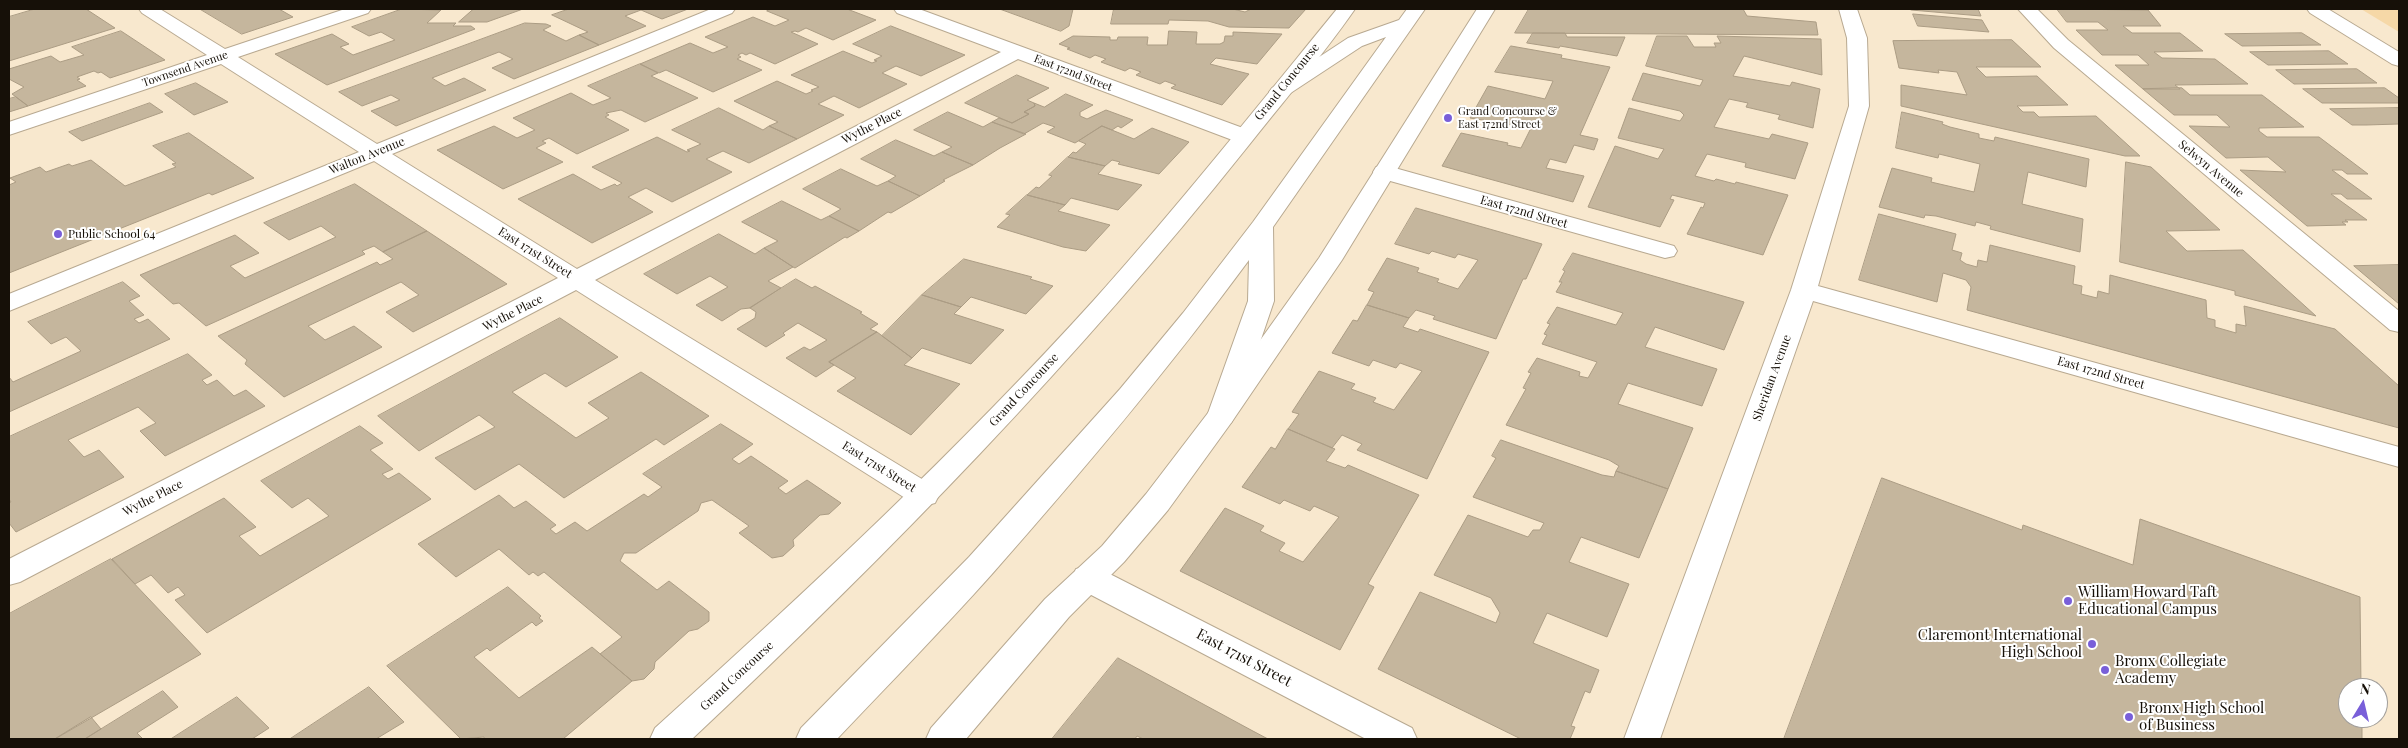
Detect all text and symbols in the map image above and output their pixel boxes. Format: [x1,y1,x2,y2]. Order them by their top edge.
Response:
street label: Grand Concourse [1252,41,1322,123]
street label: Townsend Avenue [140,48,230,90]
street label: East 172nd Street [1032,52,1114,94]
street label: Wythe Place [840,105,904,147]
place label: Grand Concourse & East 172nd Street [1458,105,1557,131]
marker: Grand Concourse & East 172nd Street [1442,112,1454,124]
street label: Walton Avenue [327,134,407,178]
street label: Selwyn Avenue [2175,137,2247,201]
street label: East 172nd Street [1479,193,1569,231]
street label: East 171st Street [495,225,575,281]
place label: Public School 64 [68,227,155,241]
marker: Public School 64 [52,228,64,240]
street label: Wythe Place [481,292,545,334]
street label: Sheridan Avenue [1750,333,1794,423]
street label: Grand Concourse [986,350,1062,430]
street label: East 172nd Street [2056,354,2146,392]
street label: East 171st Street [839,439,919,495]
street label: Wythe Place [121,477,185,519]
place label: William Howard Taft Educational Campus [2078,583,2217,618]
marker: William Howard Taft Educational Campus [2062,595,2074,607]
street label: East 171st Street [1193,625,1295,691]
place label: Claremont International High School [1918,626,2082,661]
street label: Grand Concourse [697,638,777,714]
marker: Claremont International High School [2086,638,2098,650]
place label: Bronx Collegiate Academy [2115,652,2226,687]
marker: Bronx Collegiate Academy [2099,664,2111,676]
north arrow [2338,678,2388,728]
text: N [2359,679,2372,699]
place label: Bronx High School of Business [2139,699,2264,734]
marker: Bronx High School of Business [2123,711,2135,723]

